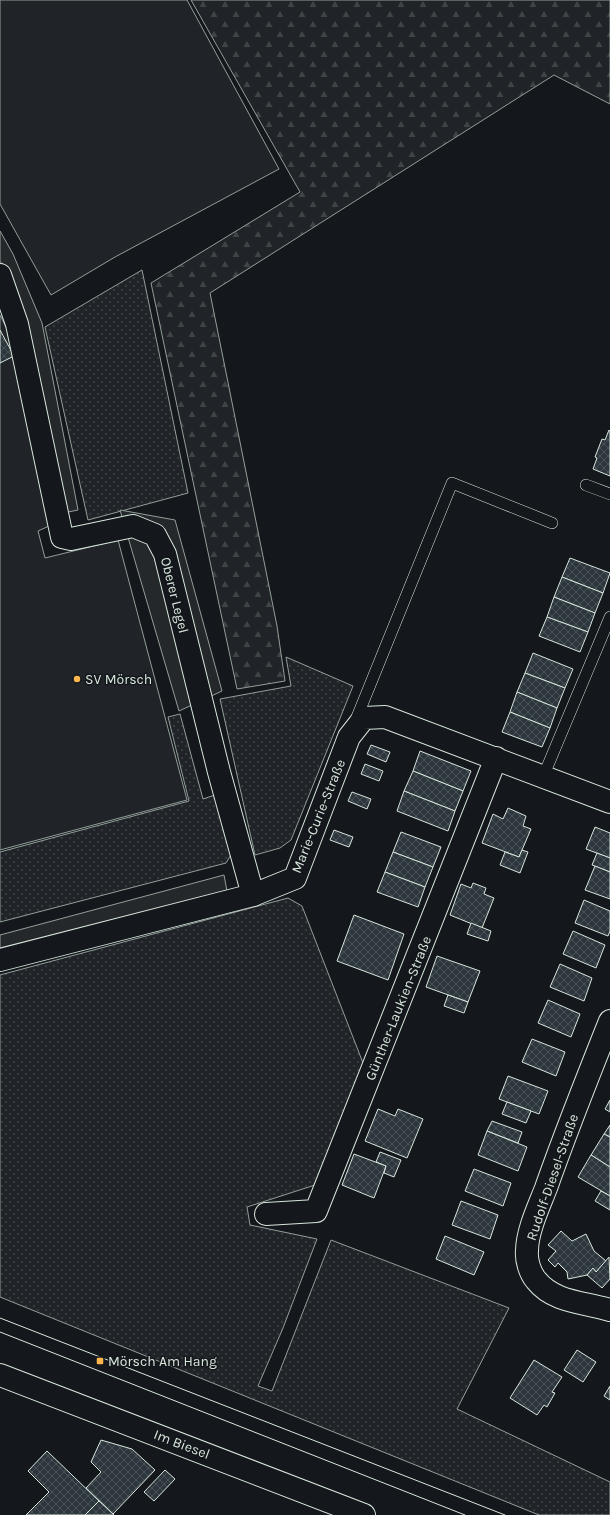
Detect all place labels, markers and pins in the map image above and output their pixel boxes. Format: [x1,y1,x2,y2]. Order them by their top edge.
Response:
place label: SV Mörsch [85,671,152,688]
marker: SV Mörsch [72,674,82,684]
place label: Mörsch Am Hang [108,1353,217,1370]
marker: Mörsch Am Hang [95,1356,105,1366]

